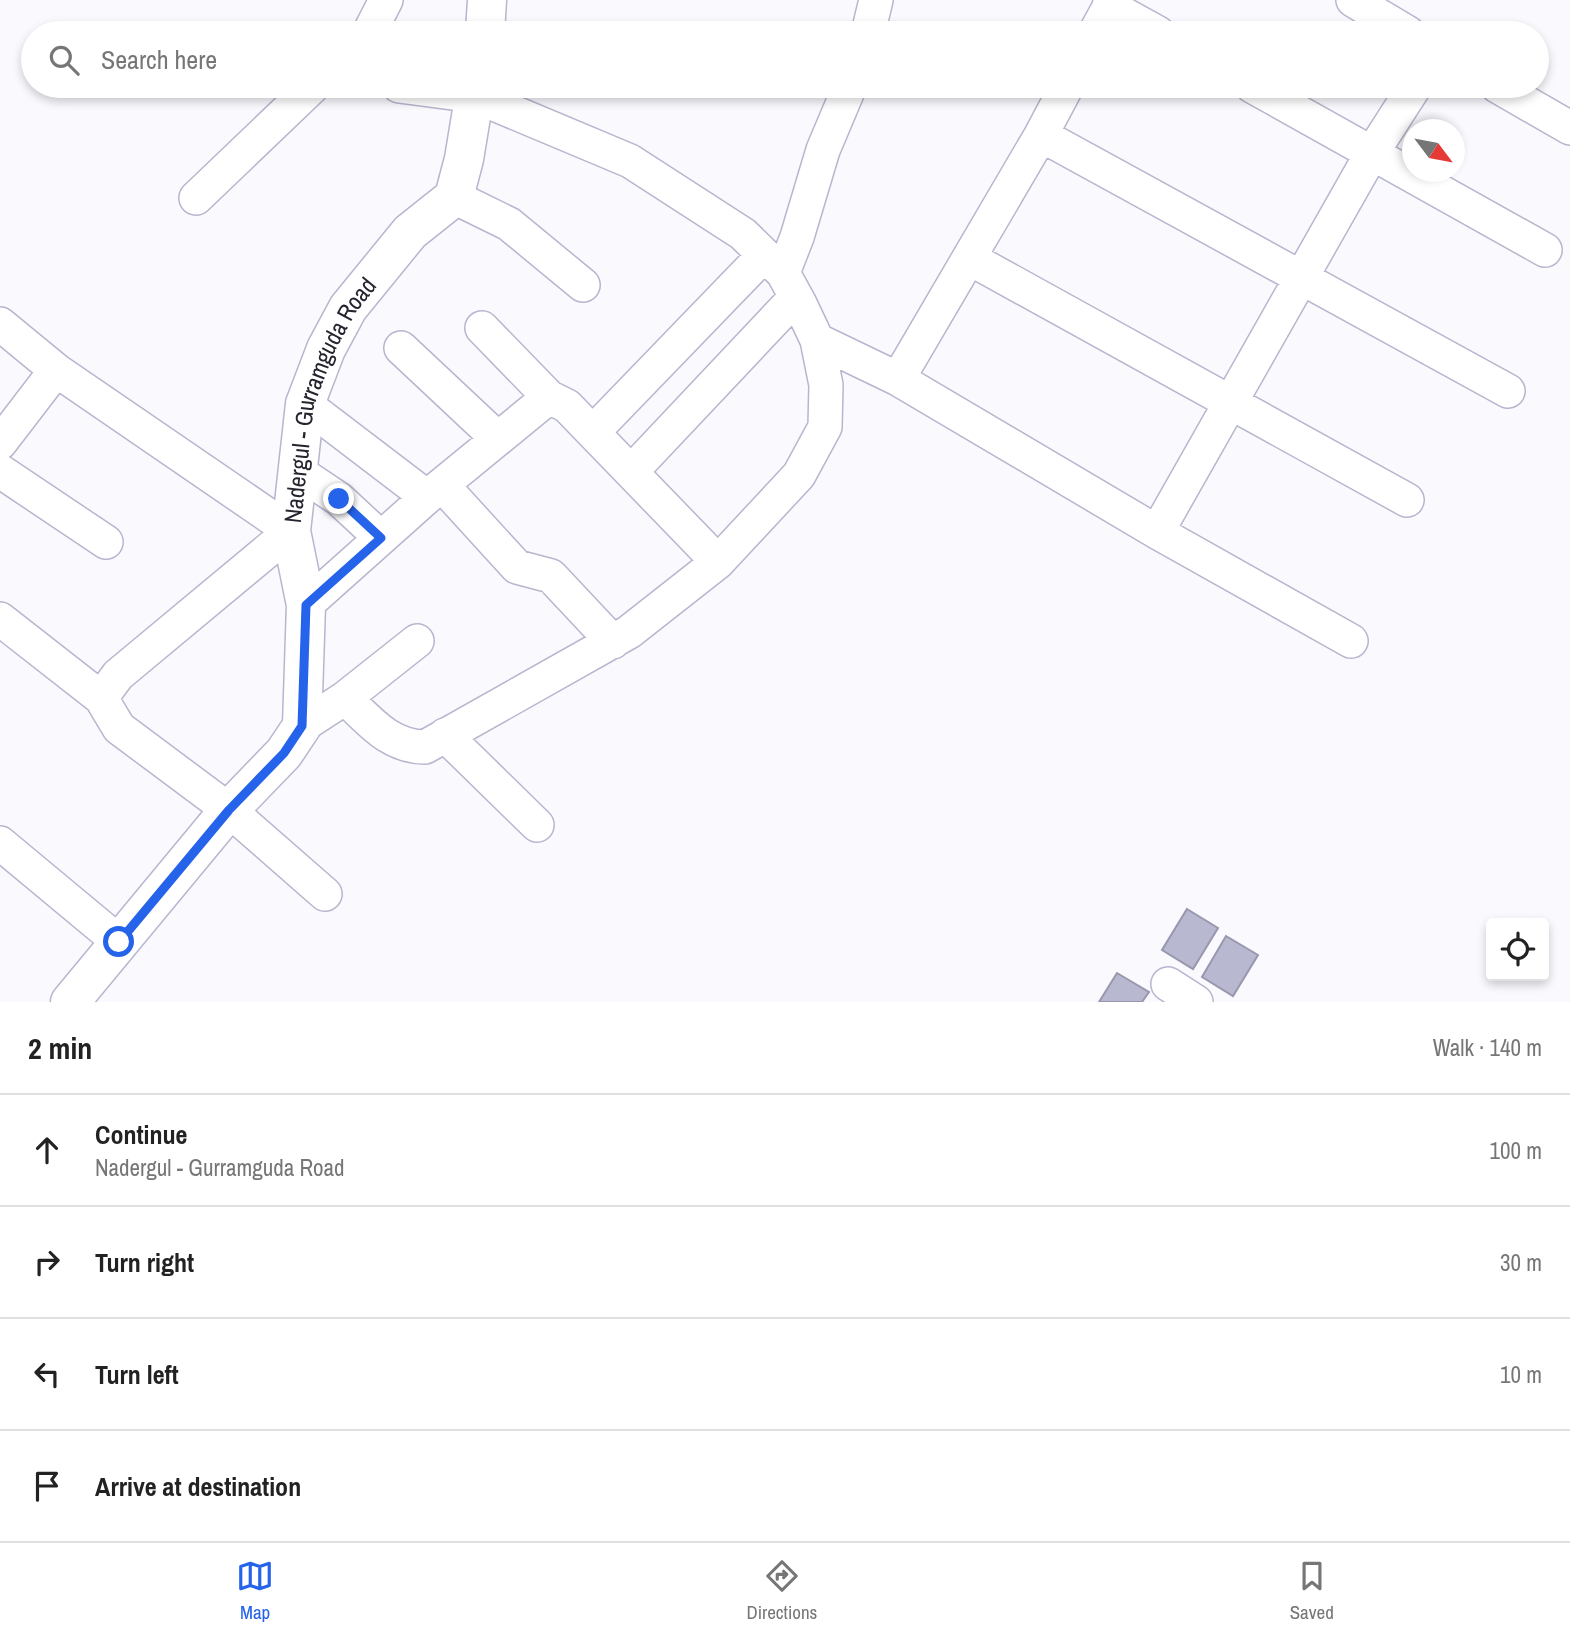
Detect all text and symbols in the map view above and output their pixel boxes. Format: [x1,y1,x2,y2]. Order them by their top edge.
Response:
search box [21,21,1549,98]
icon: search [45,41,83,79]
text: Search here [101,42,217,77]
north arrow [1402,119,1465,182]
street label: Nadergul - Gurramguda Road [276,270,383,525]
route end [323,483,354,514]
map controls [1486,918,1549,981]
button: locate [1486,918,1549,981]
route start [103,926,134,957]
text: 2 min [28,1028,92,1068]
text: Walk · 140 m [1433,1032,1542,1063]
text: Continue [95,1117,187,1152]
icon: ahead [28,1131,66,1169]
text: 100 m [1490,1135,1542,1166]
text: Nadergul - Gurramguda Road [95,1152,344,1183]
icon: right [28,1243,66,1281]
text: Turn right [95,1245,194,1280]
text: 30 m [1500,1247,1542,1278]
icon: left [28,1355,66,1393]
text: Turn left [95,1357,179,1392]
text: 10 m [1500,1359,1542,1390]
icon: arrive [28,1467,66,1505]
text: Arrive at destination [95,1469,301,1504]
tab: Map [236,1557,274,1625]
tab: Directions [746,1557,817,1625]
tab: Saved [1290,1557,1334,1625]

